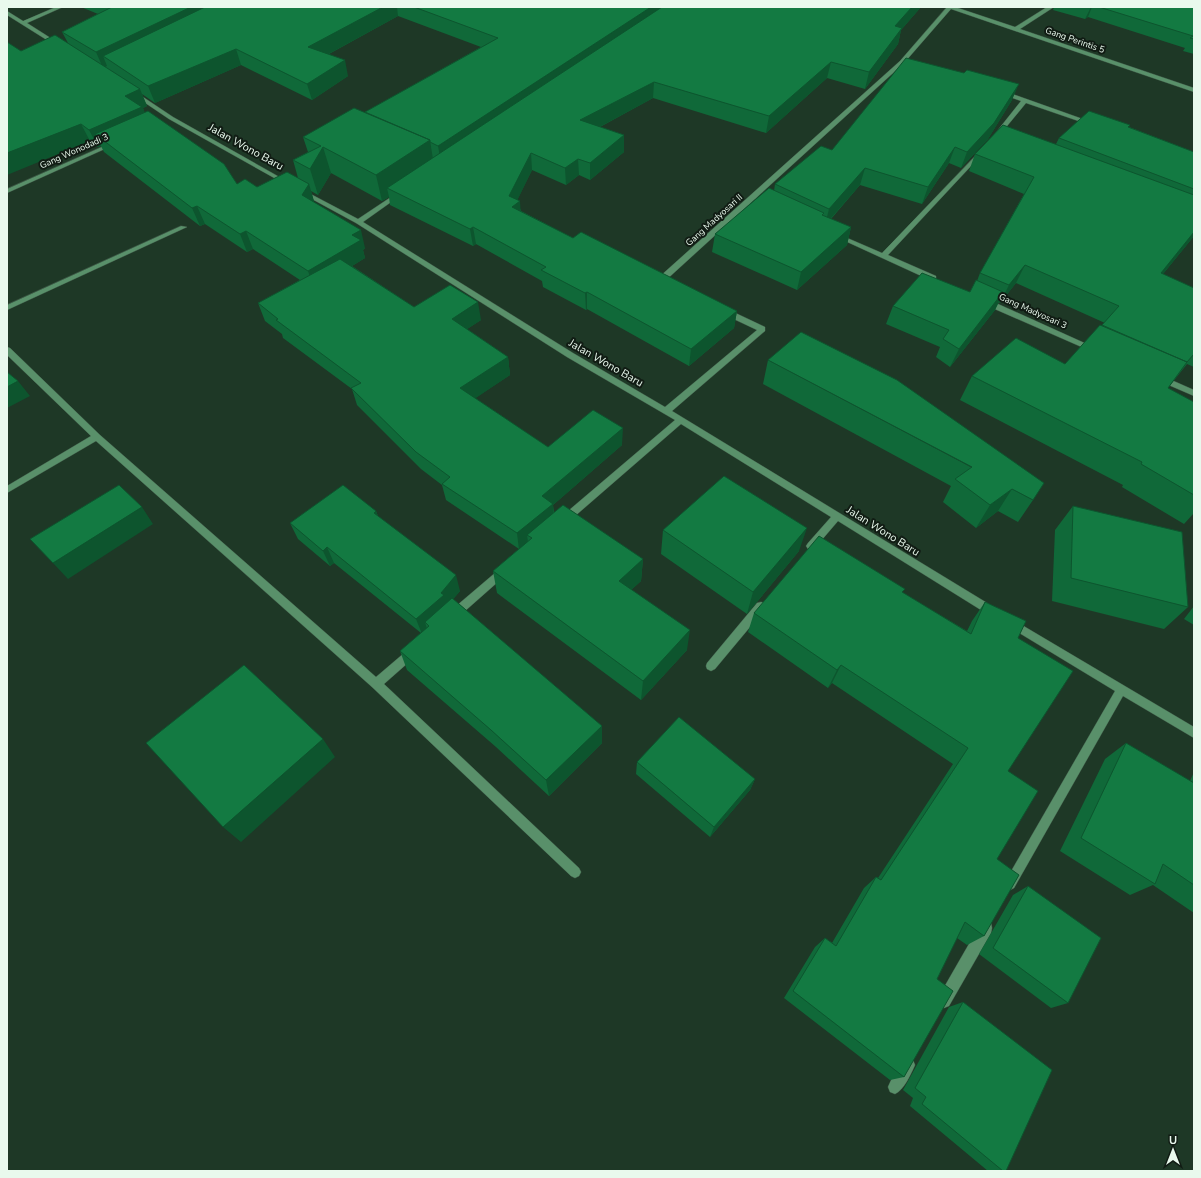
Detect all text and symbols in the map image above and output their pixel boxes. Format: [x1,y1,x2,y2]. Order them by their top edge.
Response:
street label: Gang Perintis 5 [1044,24,1106,56]
street label: Jalan Wono Baru [205,120,286,174]
street label: Gang Wonodadi 3 [38,131,110,171]
street label: Gang Madyosari II [683,191,745,249]
street label: Gang Madyosari 3 [997,291,1069,331]
street label: Jalan Wono Baru [565,335,646,390]
street label: Jalan Wono Baru [843,502,922,560]
north arrow [1153,1130,1193,1170]
text: U [1169,1133,1177,1148]

